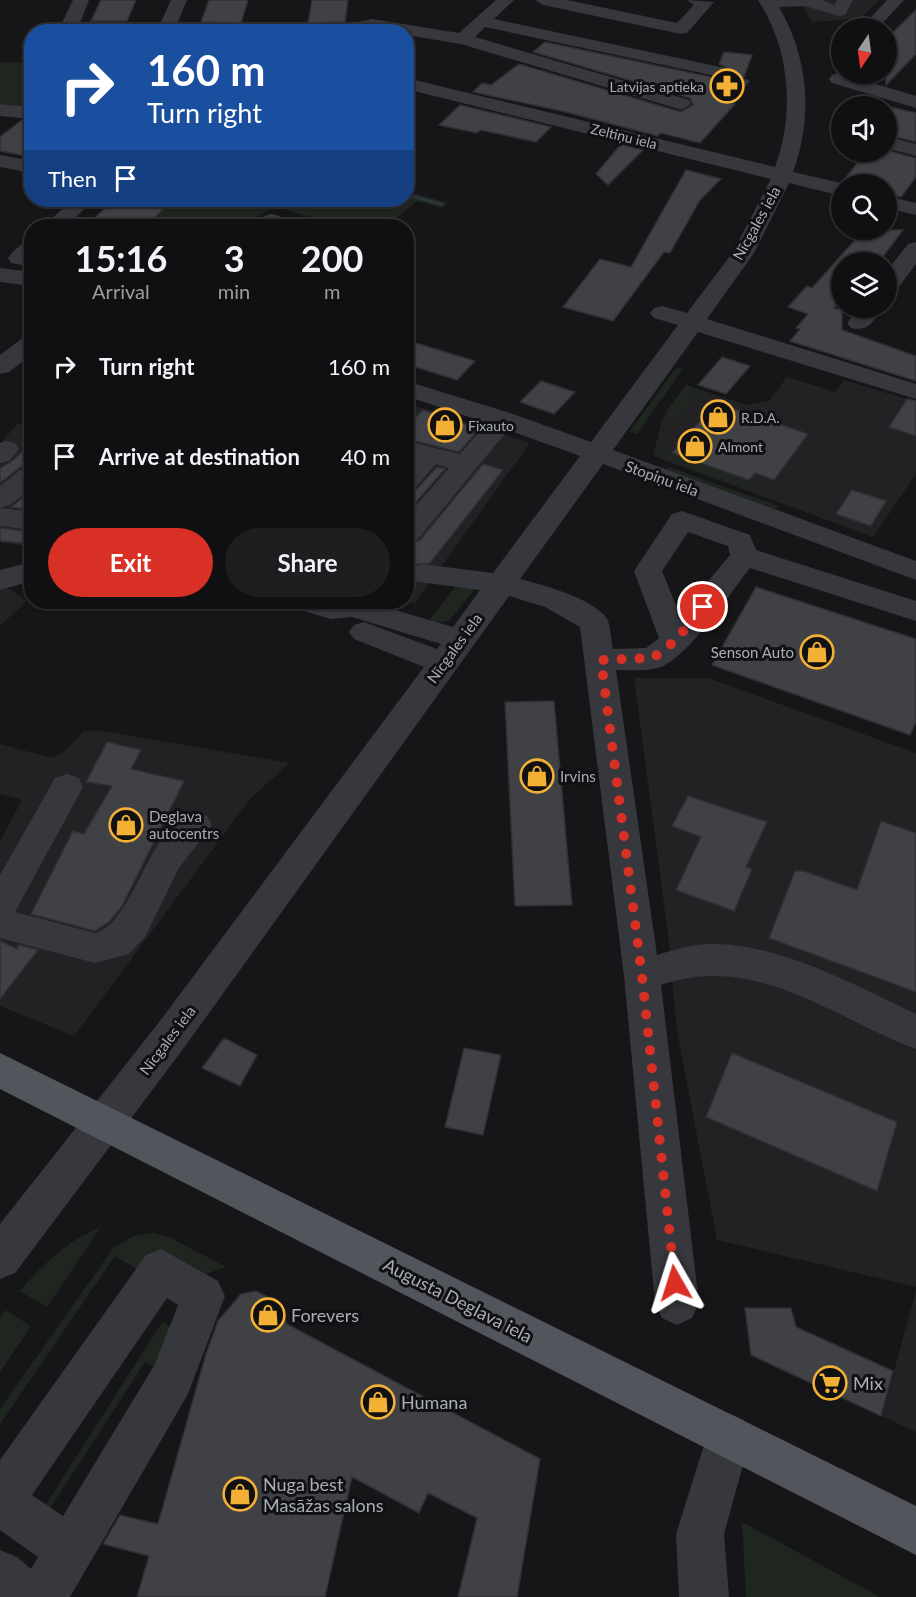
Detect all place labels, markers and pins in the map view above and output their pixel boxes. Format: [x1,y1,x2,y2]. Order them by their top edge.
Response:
pharmacy icon: Latvijas aptieka [709,68,745,104]
place label: Latvijas aptieka [610,78,704,95]
shop icon: R.D.A. [700,399,736,435]
shop icon: Fixauto [427,407,463,443]
place label: R.D.A. [741,409,780,426]
place label: Fixauto [468,417,514,434]
shop icon: Almont [677,428,713,464]
place label: Almont [718,438,763,455]
pin [677,581,728,632]
shop icon: Senson Auto [799,634,835,670]
place label: Senson Auto [711,643,794,661]
shop icon: Irvins [519,758,555,794]
place label: Irvins [560,767,596,785]
shop icon: Deglava autocentrs [108,807,144,843]
place label: Deglava autocentrs [149,807,219,842]
shop icon: Forevers [250,1297,286,1333]
place label: Forevers [291,1304,359,1326]
supermarket icon: Mix [812,1365,848,1401]
place label: Mix [853,1372,883,1394]
shop icon: Humana [360,1384,396,1420]
place label: Humana [401,1391,467,1413]
place label: Nuga best Masāžas salons [263,1473,384,1516]
shop icon: Nuga best Masāžas salons [222,1476,258,1512]

